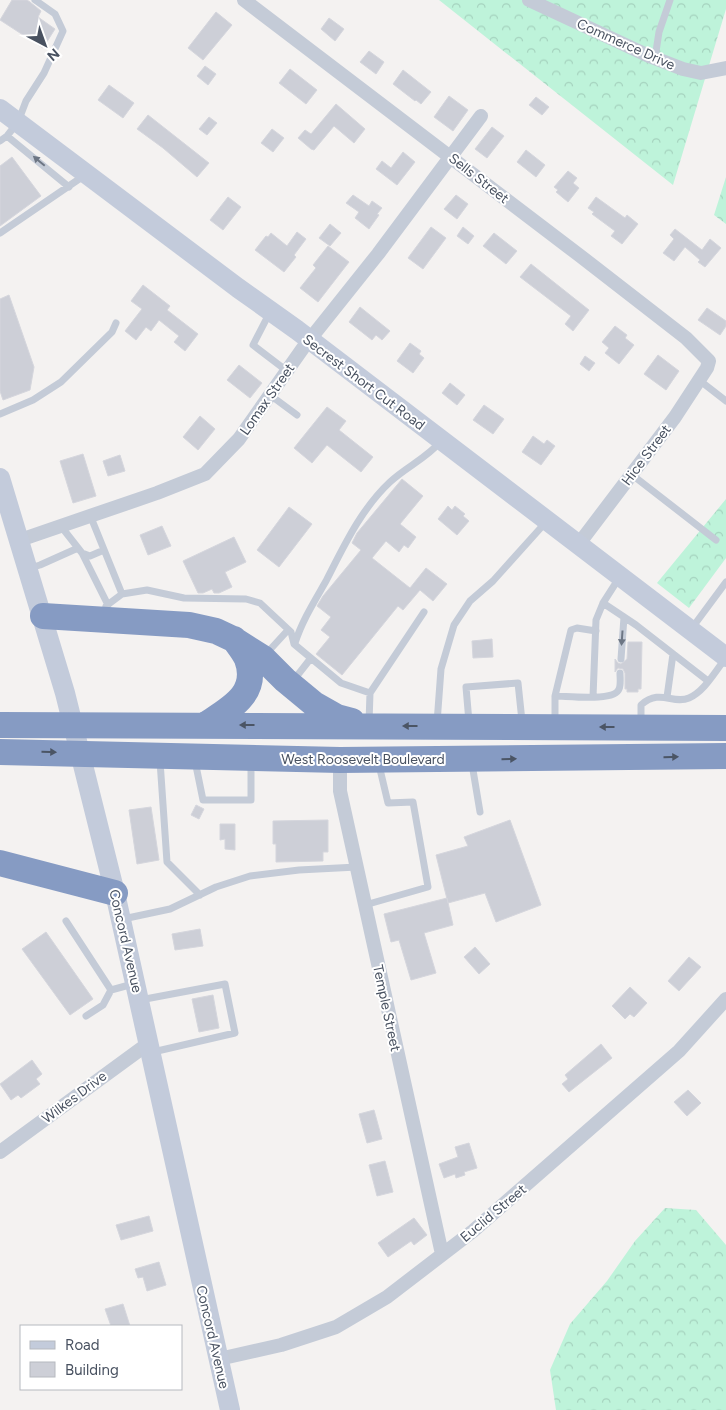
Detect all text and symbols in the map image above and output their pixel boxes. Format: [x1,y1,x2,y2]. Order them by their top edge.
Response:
street label: Commerce Drive [574,15,678,74]
north arrow [20,20,70,70]
text: N [44,44,63,64]
street label: Sells Street [445,150,512,207]
one-way arrow [32,155,45,166]
street label: Secrest Short Cut Road [299,331,428,434]
street label: Lomax Street [236,360,298,438]
street label: Hice Street [618,422,675,489]
one-way arrow [618,630,626,646]
one-way arrow [239,721,255,729]
one-way arrow [402,722,418,730]
one-way arrow [599,723,615,731]
one-way arrow [41,748,57,756]
street label: West Roosevelt Boulevard [281,751,445,768]
one-way arrow [663,753,679,761]
one-way arrow [501,754,517,762]
street label: Concord Avenue [105,888,146,995]
street label: Temple Street [369,963,404,1053]
street label: Wilkes Drive [39,1067,110,1127]
street label: Euclid Street [457,1181,530,1246]
street label: Concord Avenue [192,1284,233,1391]
legend [20,1325,182,1390]
text: Road [65,1336,100,1354]
text: Building [65,1361,119,1379]

